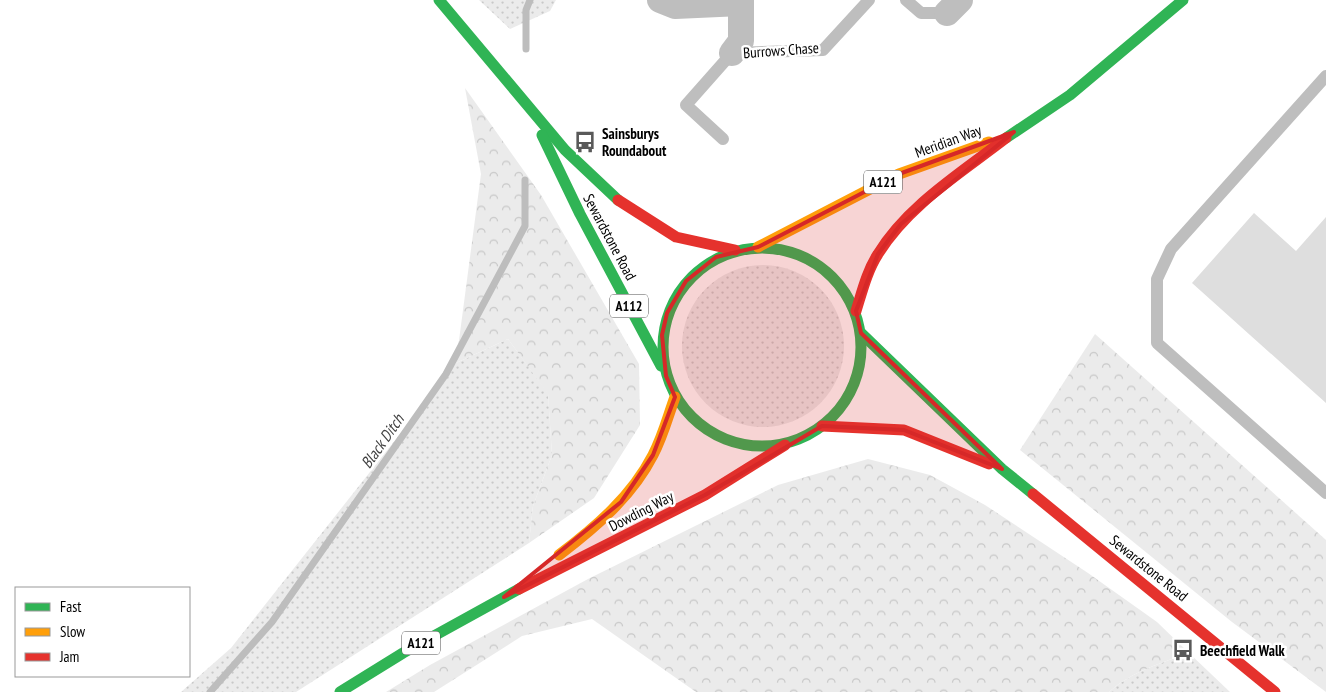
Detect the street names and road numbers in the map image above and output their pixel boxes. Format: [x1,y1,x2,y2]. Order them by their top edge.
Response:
street label: Burrows Chase [742,38,820,62]
street label: Meridian Way [912,120,984,162]
road number: A121 [864,170,902,193]
street label: Sewardstone Road [579,191,641,283]
road number: A112 [610,294,648,318]
street label: Dowding Way [605,486,677,535]
street label: Sewardstone Road [1106,531,1192,605]
road number: A121 [402,632,440,654]

